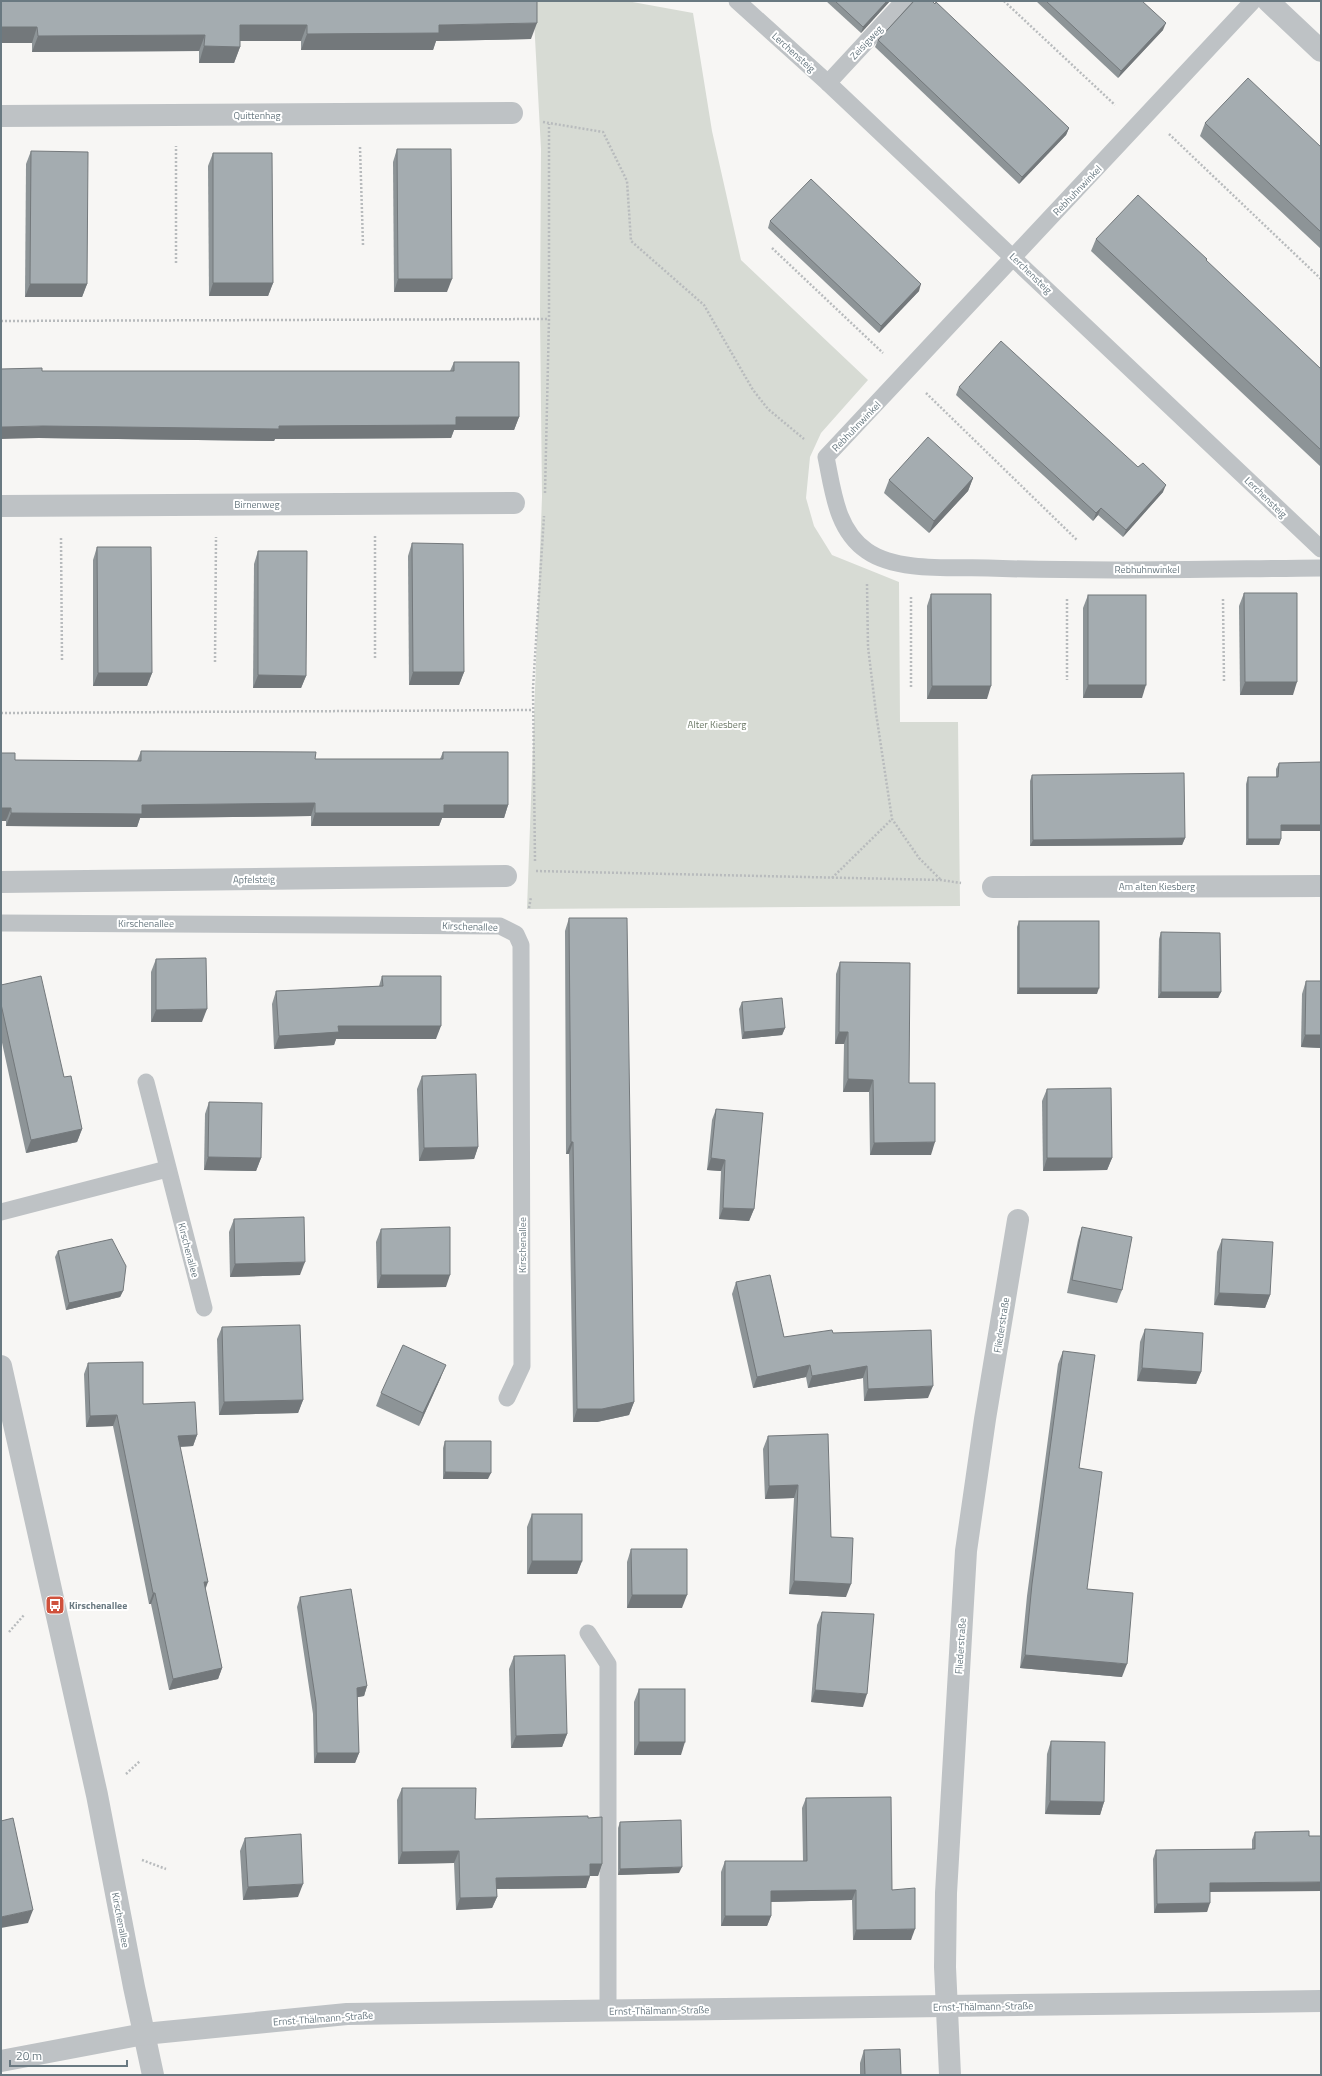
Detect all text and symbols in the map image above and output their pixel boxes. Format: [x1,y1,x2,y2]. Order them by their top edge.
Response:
street label: Zeisigweg [846,22,886,63]
street label: Lerchensteig [769,29,819,76]
street label: Quittenhag [233,108,281,123]
street label: Rebhuhnwinkel [1049,162,1105,219]
street label: Lerchensteig [1006,249,1055,297]
street label: Rebhuhnwinkel [828,398,884,455]
street label: Lerchensteig [1241,473,1290,521]
street label: Birnenweg [234,497,280,512]
street label: Rebhuhnwinkel [1115,562,1179,577]
park label: Alter Kiesberg [688,717,746,732]
street label: Apfelsteig [233,872,275,887]
street label: Am alten Kiesberg [1119,879,1195,894]
street label: Kirschenallee [118,916,174,931]
street label: Kirschenallee [442,918,498,935]
street label: Kirschenallee [515,1217,530,1273]
street label: Kirschenallee [174,1221,203,1279]
street label: Fliederstraße [990,1296,1013,1354]
bus stop icon: Kirschenallee [44,1594,66,1616]
place label: Kirschenallee [69,1598,127,1613]
street label: Fliederstraße [951,1618,970,1675]
street label: Kirschenallee [108,1891,133,1949]
street label: Ernst-Thälmann-Straße [933,1998,1033,2015]
street label: Ernst-Thälmann-Straße [609,2002,709,2019]
street label: Ernst-Thälmann-Straße [272,2008,374,2029]
scale bar [10,2042,127,2068]
text: 20 m [16,2046,42,2065]

